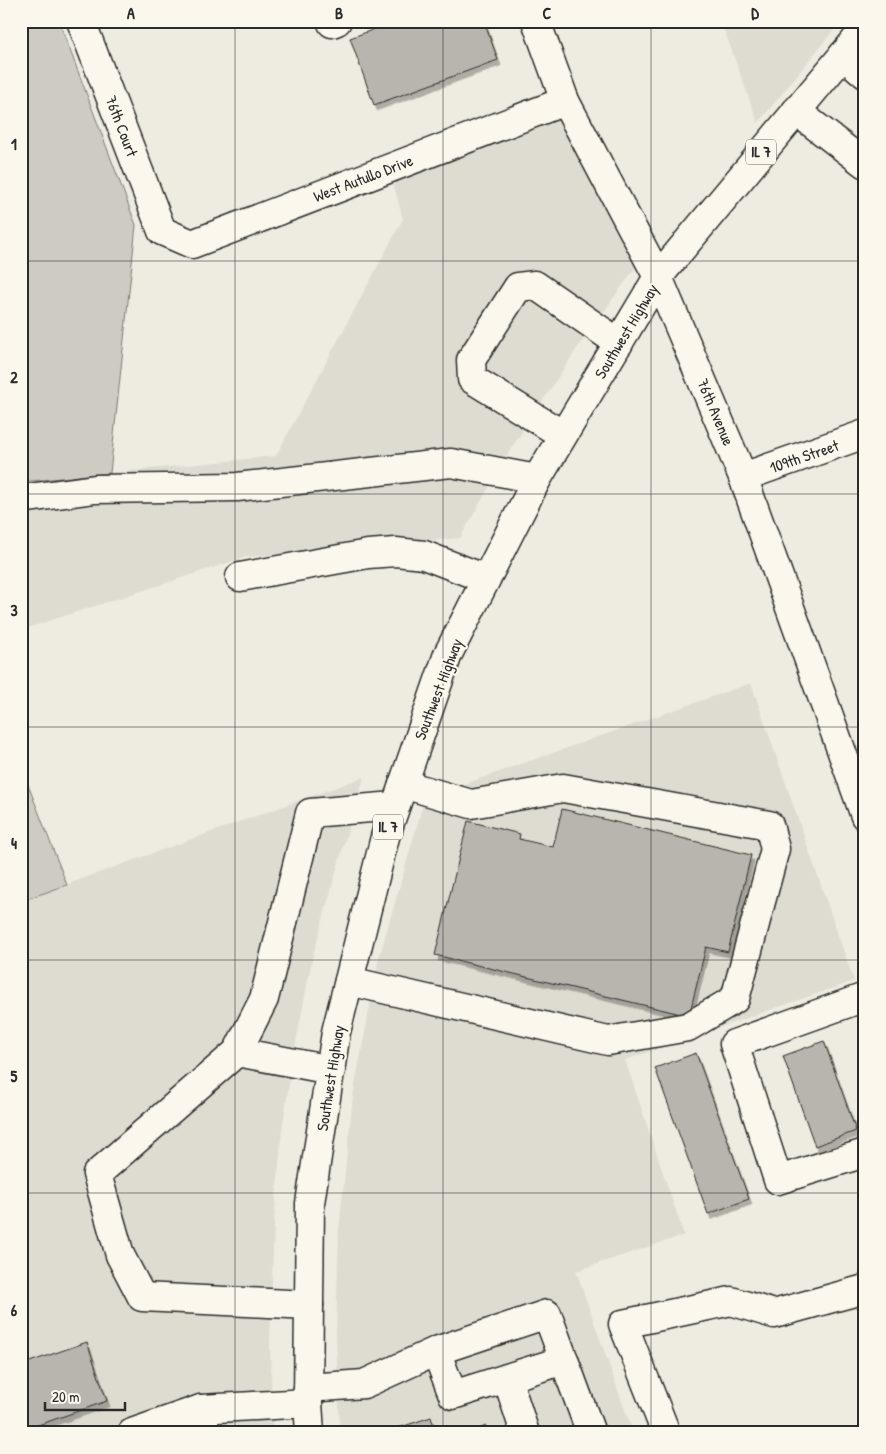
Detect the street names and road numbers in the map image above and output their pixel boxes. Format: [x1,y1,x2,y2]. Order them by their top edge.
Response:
street label: 76th Court [100,92,144,160]
road number: IL 7 [746,140,776,164]
street label: West Autullo Drive [310,149,416,207]
street label: Southwest Highway [589,279,663,382]
street label: 76th Avenue [692,375,740,449]
street label: 109th Street [766,434,842,478]
street label: Southwest Highway [409,635,468,743]
road number: IL 7 [373,814,403,840]
street label: Southwest Highway [311,1023,349,1133]

